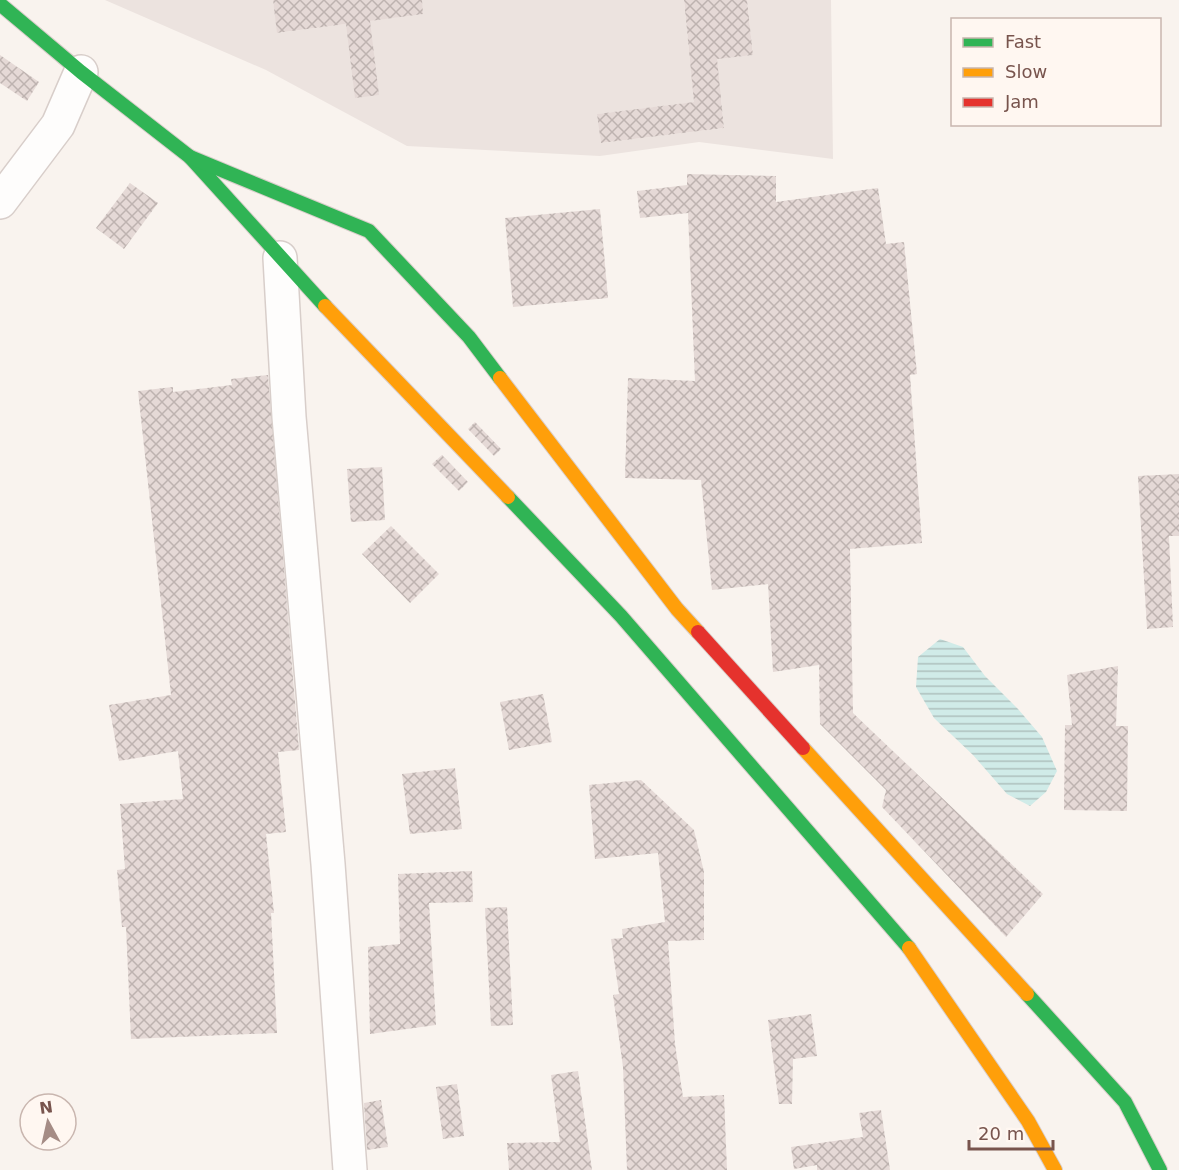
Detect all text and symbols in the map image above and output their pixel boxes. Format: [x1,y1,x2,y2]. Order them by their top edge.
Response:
legend [951,18,1161,126]
text: Fast [1005,31,1041,52]
text: Slow [1005,61,1047,82]
text: Jam [1004,91,1039,112]
north arrow [18,1092,78,1152]
text: N [38,1097,54,1118]
scale bar [969,1113,1053,1151]
text: 20 m [978,1123,1024,1144]

